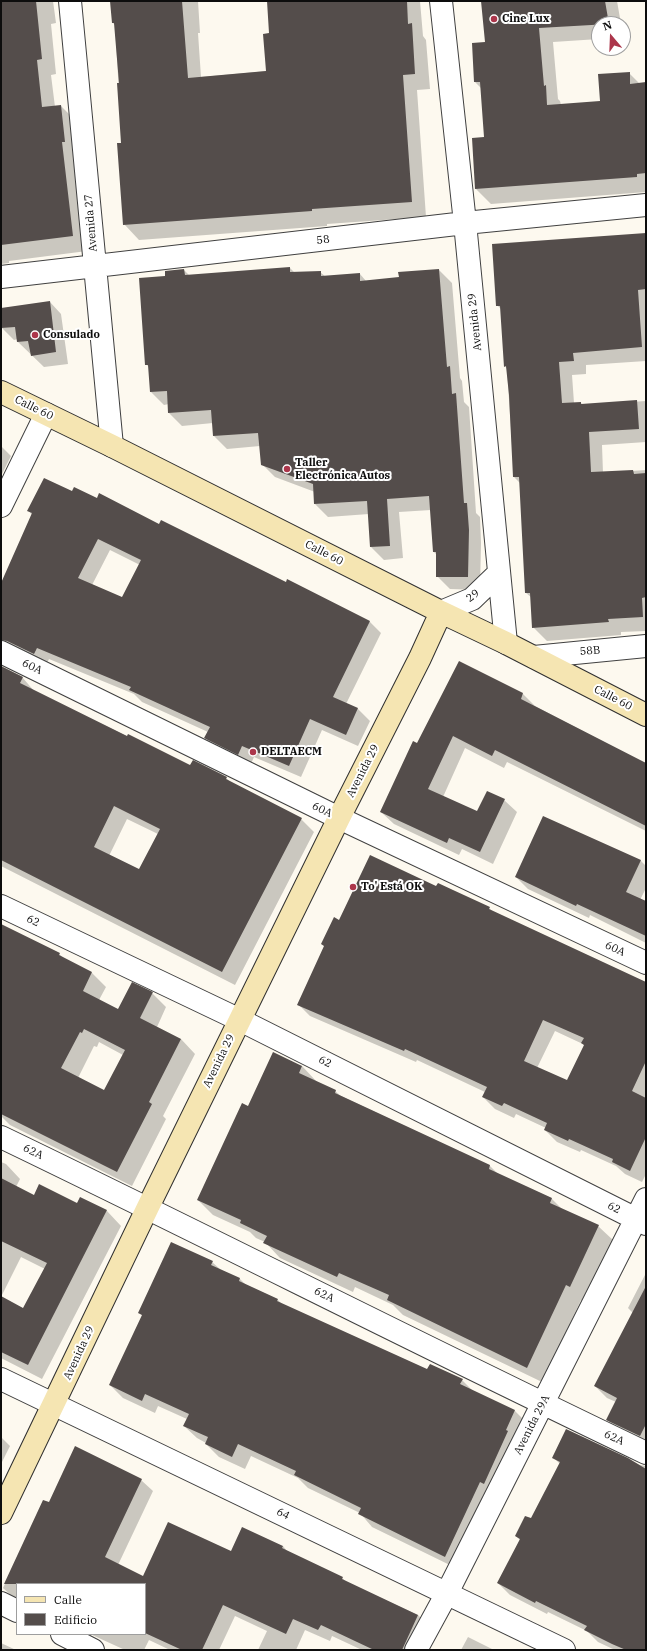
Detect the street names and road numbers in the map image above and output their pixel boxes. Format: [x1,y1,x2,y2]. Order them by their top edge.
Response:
street label: Avenida 27 [82,194,100,252]
street label: 58 [316,233,330,247]
street label: Avenida 29 [465,293,485,351]
street label: Calle 60 [13,393,55,423]
street label: Calle 60 [303,538,345,568]
street label: 29 [464,587,482,605]
street label: 58B [579,644,601,658]
street label: 60A [20,657,44,677]
street label: Calle 60 [592,683,634,713]
street label: Avenida 29 [344,742,382,800]
street label: 60A [310,800,334,820]
street label: 62 [24,912,42,930]
street label: 60A [603,939,627,959]
street label: Avenida 29 [200,1032,238,1090]
street label: 62 [316,1053,334,1071]
street label: 62A [21,1142,45,1162]
street label: 62 [605,1199,623,1217]
street label: 62A [312,1285,336,1305]
street label: Avenida 29 [61,1324,97,1382]
street label: Avenida 29A [511,1393,553,1457]
street label: 62A [602,1428,626,1448]
street label: 64 [274,1505,292,1523]

